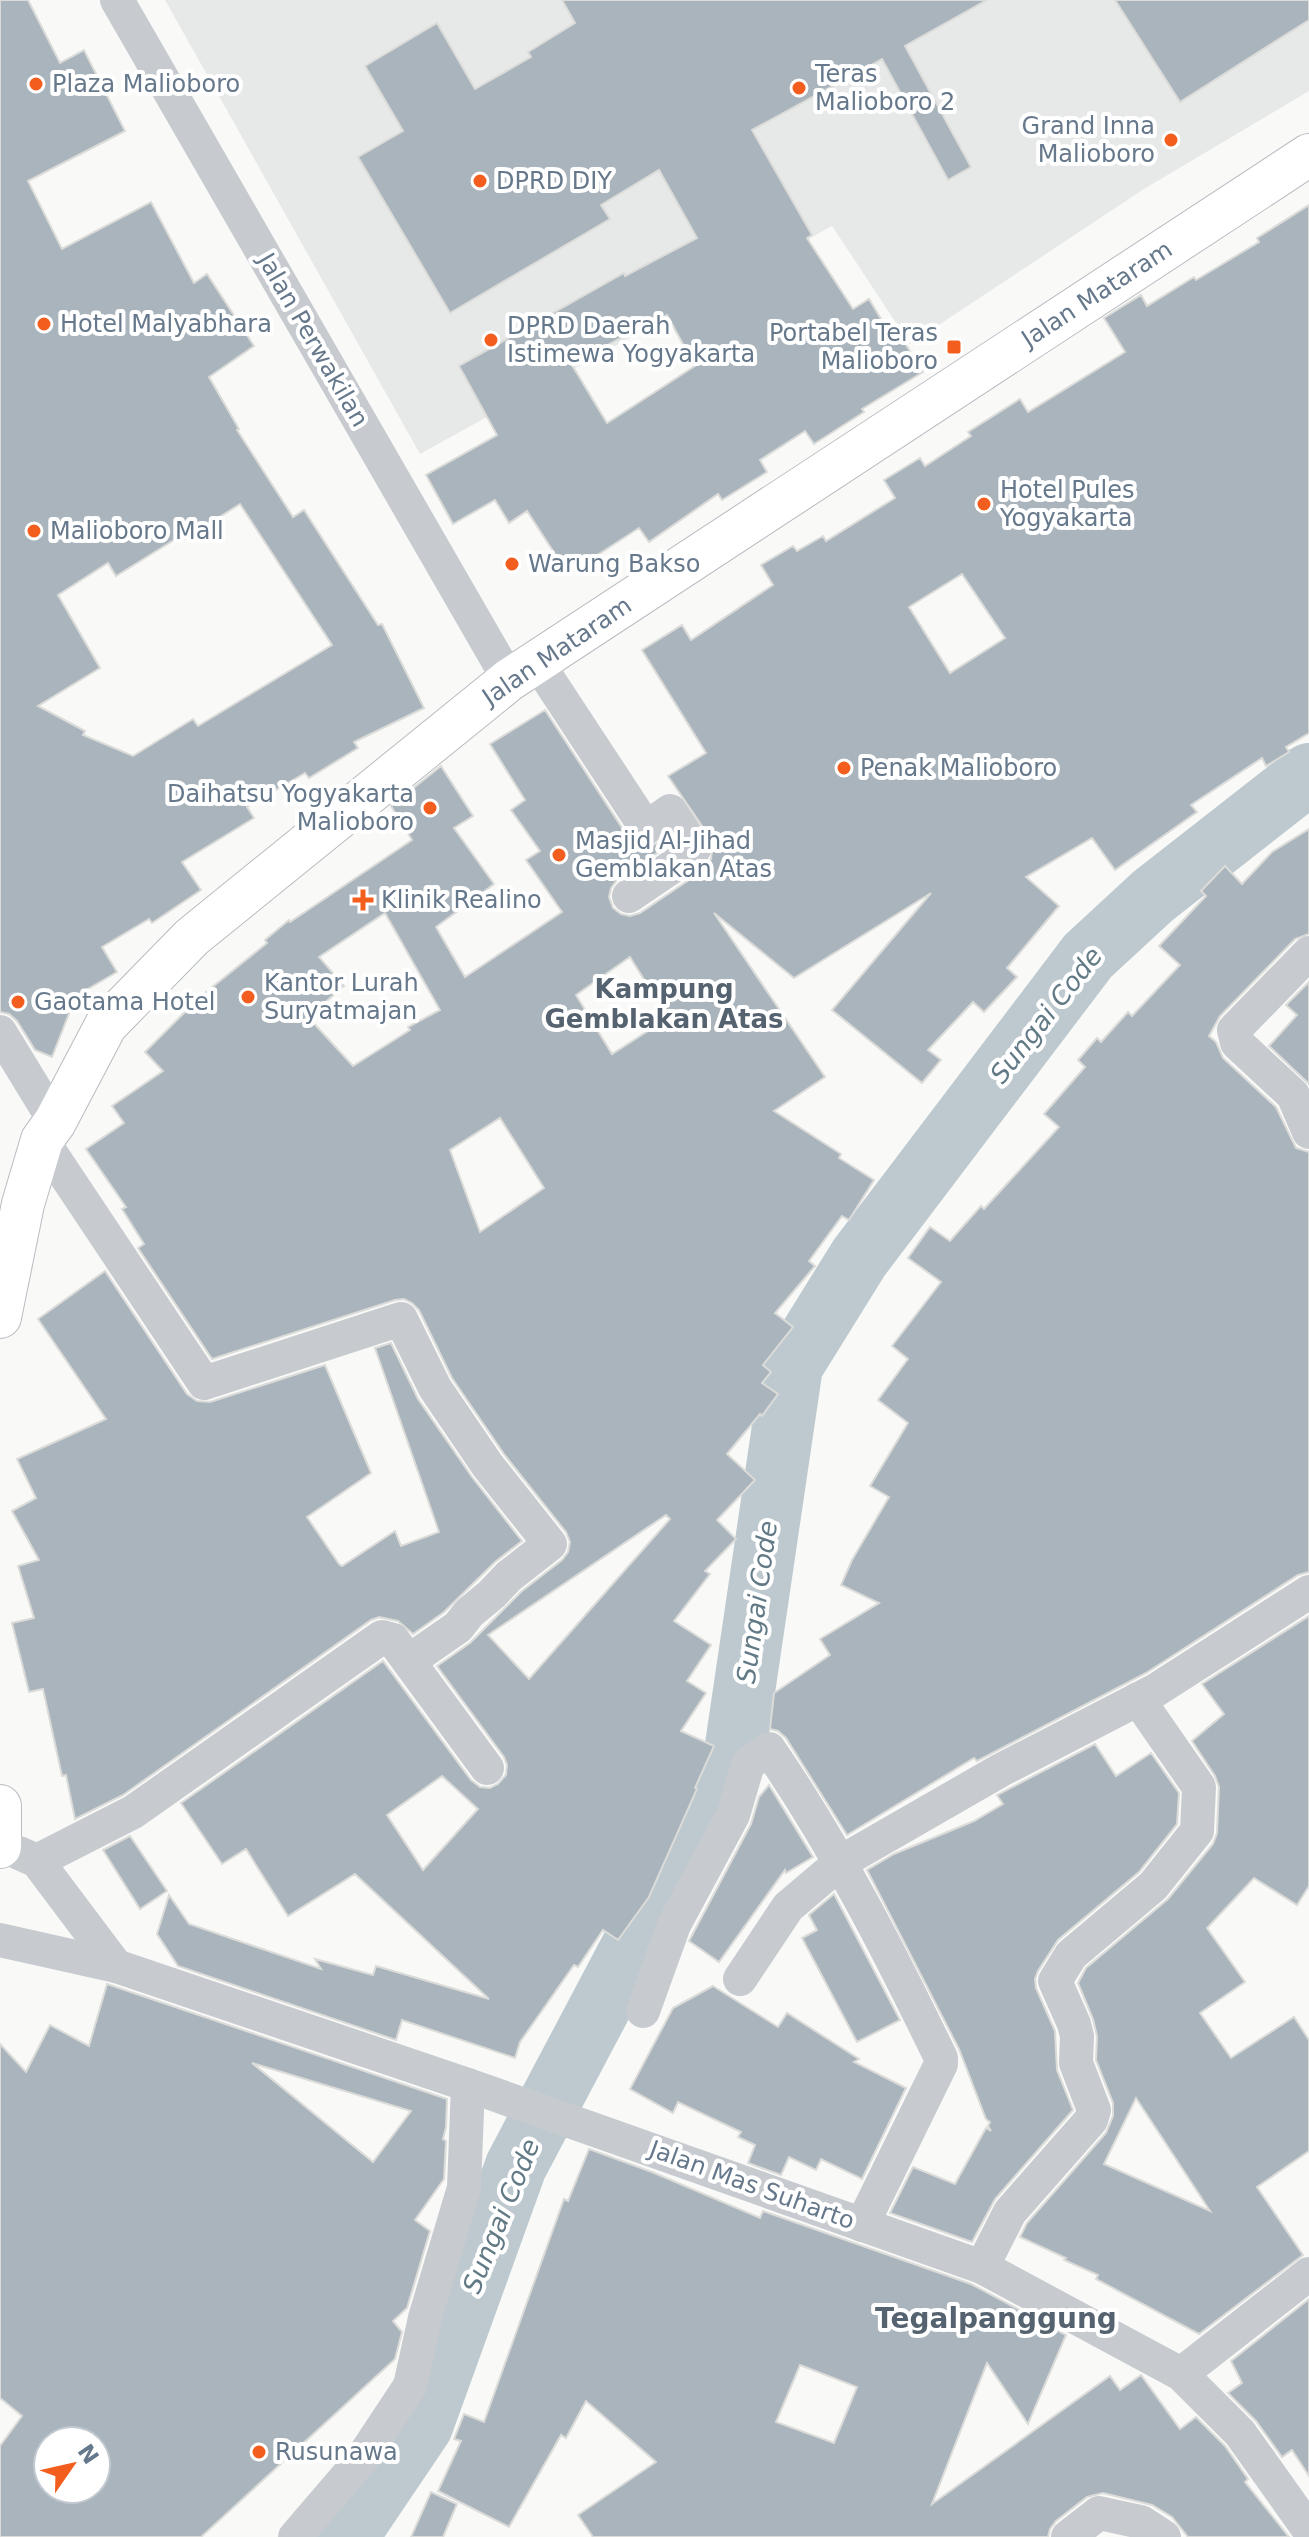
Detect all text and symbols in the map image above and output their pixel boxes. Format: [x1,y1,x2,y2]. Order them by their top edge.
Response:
place label: Teras Malioboro 2 [814,60,955,116]
place label: Plaza Malioboro [52,70,240,98]
marker: Plaza Malioboro [27,75,45,93]
marker: Teras Malioboro 2 [790,79,808,97]
place label: Grand Inna Malioboro [1022,112,1155,168]
marker: Grand Inna Malioboro [1162,131,1180,149]
place label: DPRD DIY [496,167,612,195]
marker: DPRD DIY [471,172,489,190]
street label: Jalan Mataram [1015,235,1177,354]
street label: Jalan Perwakilan [251,247,374,432]
place label: Hotel Malyabhara [60,310,272,338]
place label: DPRD Daerah Istimewa Yogyakarta [507,312,755,368]
marker: Hotel Malyabhara [35,315,53,333]
place label: Portabel Teras Malioboro [769,319,938,375]
marker: DPRD Daerah Istimewa Yogyakarta [482,331,500,349]
marker: Portabel Teras Malioboro [945,338,963,356]
place label: Hotel Pules Yogyakarta [999,476,1134,532]
marker: Hotel Pules Yogyakarta [975,495,993,513]
place label: Malioboro Mall [50,517,224,545]
marker: Malioboro Mall [25,522,43,540]
place label: Warung Bakso [528,550,700,578]
marker: Warung Bakso [503,555,521,573]
street label: Jalan Mataram [476,591,637,712]
place label: Penak Malioboro [860,754,1057,782]
marker: Penak Malioboro [835,759,853,777]
place label: Daihatsu Yogyakarta Malioboro [167,780,414,836]
marker: Daihatsu Yogyakarta Malioboro [421,799,439,817]
place label: Masjid Al-Jihad Gemblakan Atas [575,827,772,883]
marker: Masjid Al-Jihad Gemblakan Atas [550,846,568,864]
place label: Klinik Realino [381,886,542,914]
marker: Klinik Realino [352,889,374,911]
water label: Sungai Code [984,941,1108,1089]
place label: Kantor Lurah Suryatmajan [264,969,419,1025]
district label: Kampung Gemblakan Atas [544,974,784,1034]
place label: Gaotama Hotel [34,988,215,1016]
marker: Kantor Lurah Suryatmajan [239,988,257,1006]
marker: Gaotama Hotel [9,993,27,1011]
water label: Sungai Code [731,1519,783,1685]
water label: Sungai Code [456,2134,546,2298]
street label: Jalan Mas Suharto [644,2134,858,2235]
district label: Tegalpanggung [875,2302,1117,2335]
north arrow [32,2425,112,2505]
place label: Rusunawa [275,2438,398,2466]
text: N [73,2439,104,2469]
marker: Rusunawa [250,2443,268,2461]

